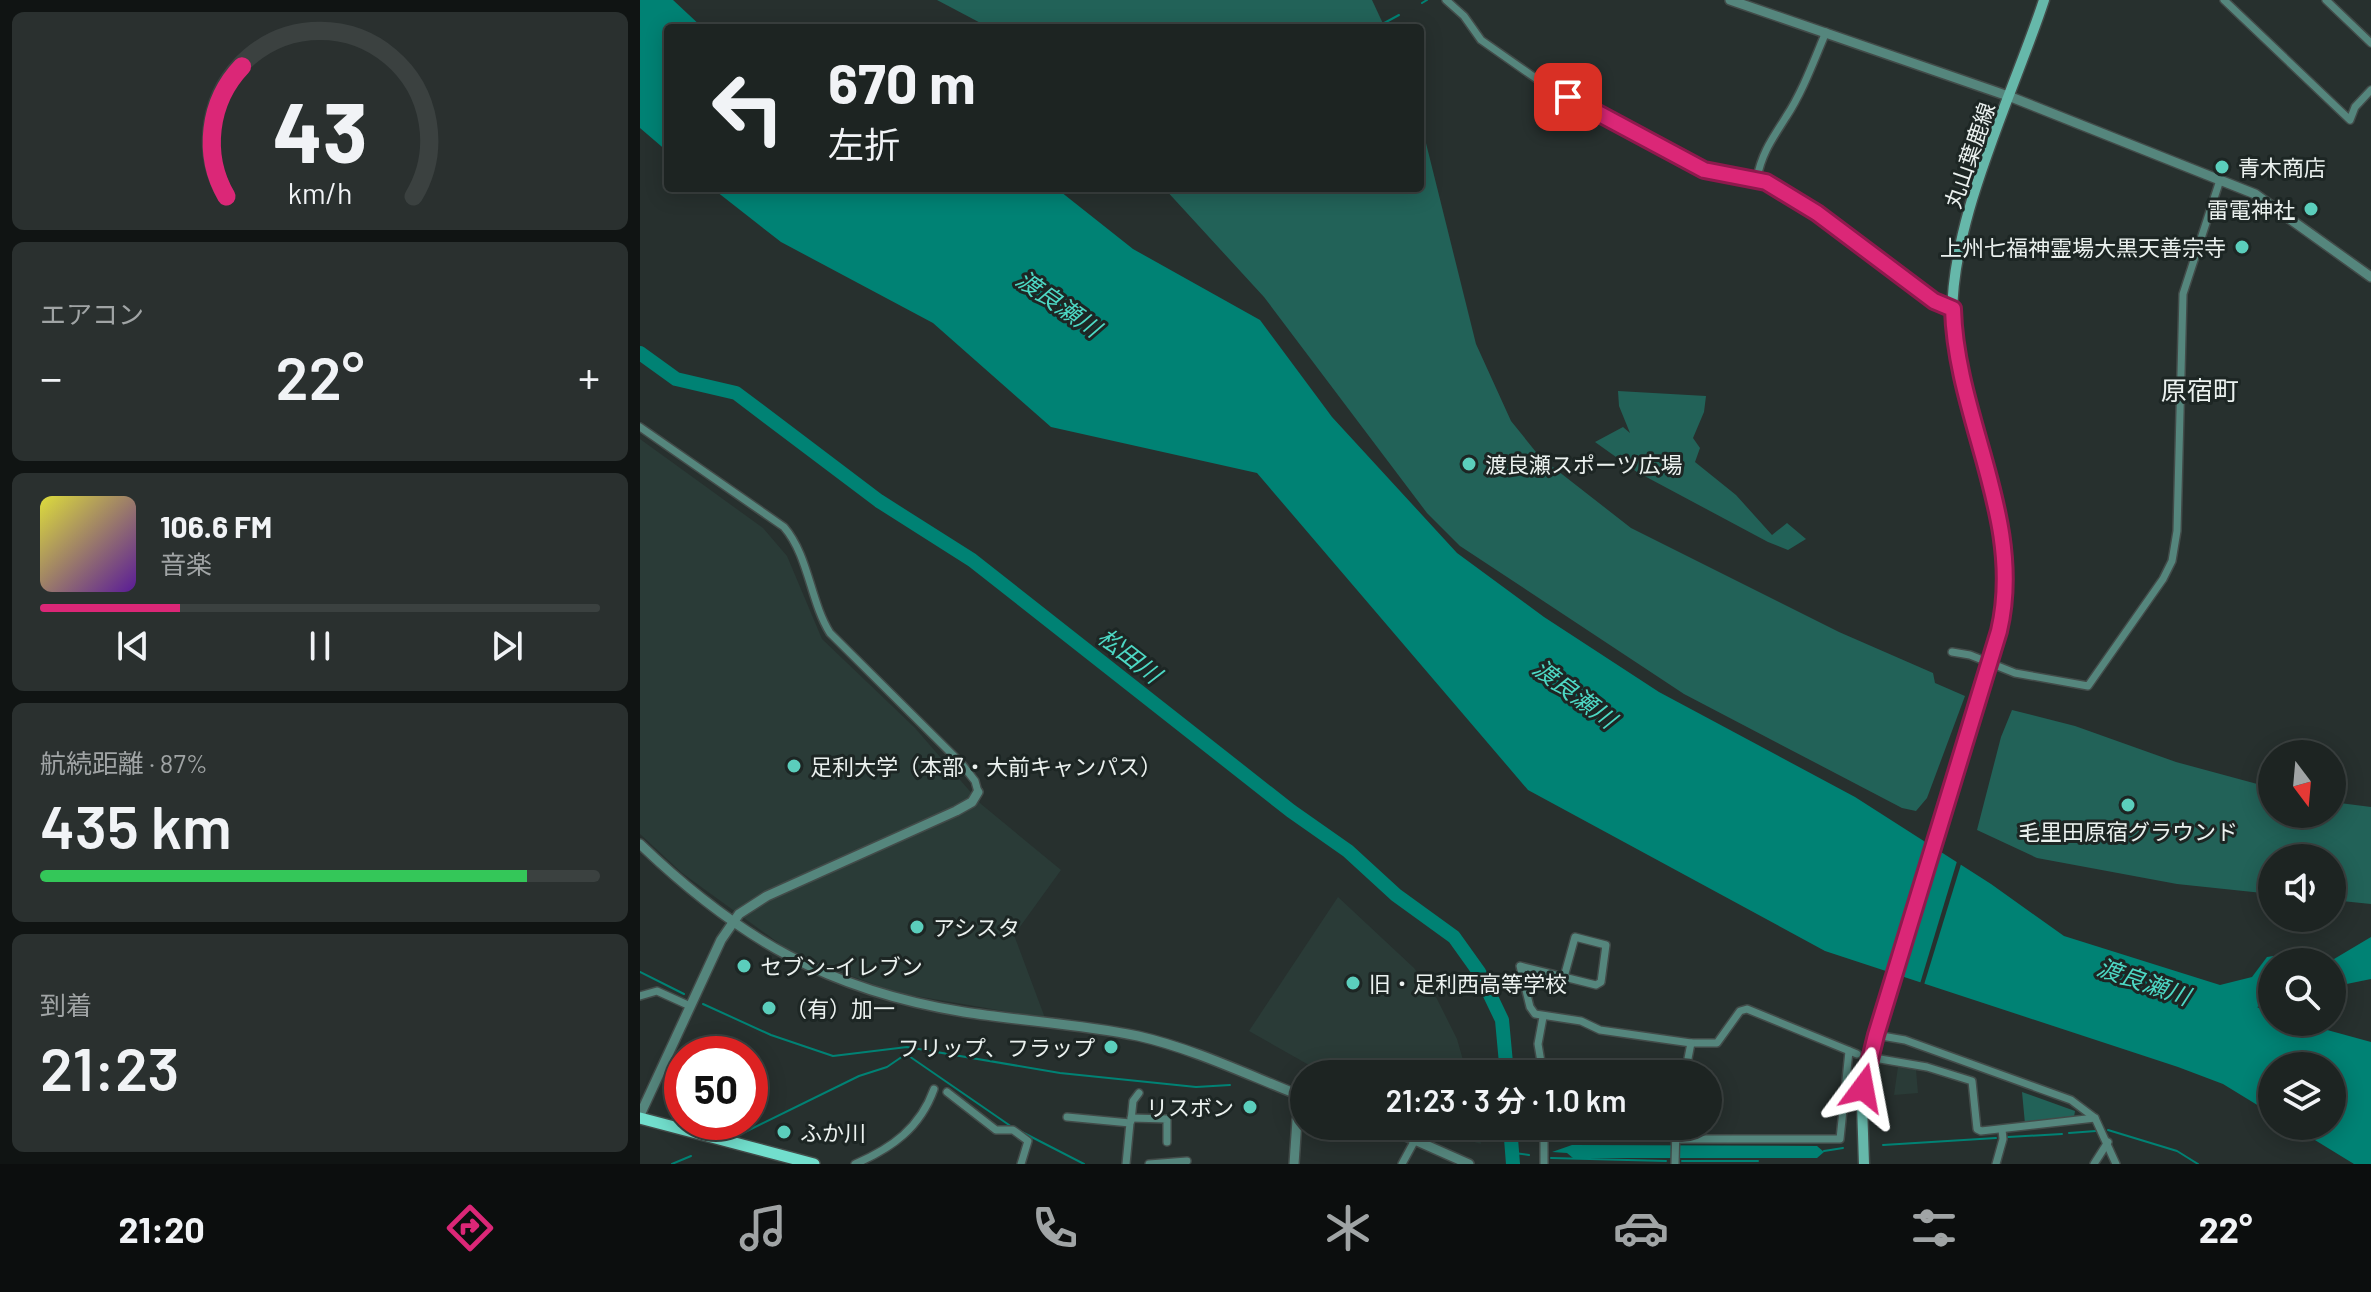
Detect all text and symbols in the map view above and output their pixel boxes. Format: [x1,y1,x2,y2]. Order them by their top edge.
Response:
text: 670 m [828,48,976,115]
icon: left [696,56,800,160]
pin [1534,63,1602,131]
icon: arrive [1546,75,1590,119]
text: 43 [272,80,368,180]
street label: 丸山葉鹿線 [1939,99,1999,211]
text: 左折 [828,122,900,165]
place label: 青木商店 [2238,154,2326,180]
marker: 青木商店 [2213,158,2231,176]
text: km/h [288,175,352,210]
place label: 雷電神社 [2207,196,2295,222]
marker: 雷電神社 [2302,200,2320,218]
place label: 上州七福神霊場大黒天善宗寺 [1940,234,2226,260]
marker: 上州七福神霊場大黒天善宗寺 [2233,238,2251,256]
water label: 渡良瀬川 [1011,264,1109,344]
text: エアコン [40,298,144,329]
text: 22° [276,340,364,412]
text: − [40,350,62,403]
text: + [578,350,600,403]
district label: 原宿町 [2161,374,2239,405]
place label: 渡良瀬スポーツ広場 [1485,451,1683,477]
marker: 渡良瀬スポーツ広場 [1460,455,1478,473]
text: 106.6 FM [160,508,272,544]
text: 音楽 [160,548,212,579]
water label: 松田川 [1093,621,1170,690]
icon: previous [111,624,155,668]
icon: pause [298,624,342,668]
icon: next [485,624,529,668]
water label: 渡良瀬川 [1528,653,1624,735]
north arrow [2258,740,2346,828]
map controls [2258,740,2346,1140]
text: 航続距離 · 87% [40,747,208,778]
place label: 足利大学（本部・大前キャンパス） [810,753,1162,779]
marker: 足利大学（本部・大前キャンパス） [785,757,803,775]
text: 435 km [40,789,232,861]
marker: 毛里田原宿グラウンド [2119,796,2137,814]
place label: 毛里田原宿グラウンド [2018,818,2238,844]
button: sound [2258,844,2346,932]
place label: アシスタ [933,914,1020,940]
marker: アシスタ [908,918,926,936]
button: search [2258,948,2346,1036]
water label: 渡良瀬川 [2094,952,2197,1011]
place label: セブン-イレブン [760,953,923,979]
marker: セブン-イレブン [735,957,753,975]
place label: 旧・足利西高等学校 [1369,970,1567,996]
marker: 旧・足利西高等学校 [1344,974,1362,992]
text: 到着 [40,989,92,1020]
place label: （有）加一 [785,995,895,1021]
marker: （有）加一 [760,999,778,1017]
text: 21:23 [40,1031,179,1103]
place label: フリップ、フラップ [898,1034,1095,1060]
speed limit sign: 50 [664,1036,768,1140]
marker: フリップ、フラップ [1102,1038,1120,1056]
position arrow [1821,1046,1905,1130]
button: layers [2258,1052,2346,1140]
text: 21:23 · 3 分 · 1.0 km [1386,1082,1626,1118]
place label: リスボン [1146,1094,1234,1120]
marker: リスボン [1241,1098,1259,1116]
place label: ふか川 [800,1119,866,1145]
marker: ふか川 [775,1123,793,1141]
icon: directions [442,1200,498,1256]
icon: music [735,1200,791,1256]
icon: phone [1027,1200,1083,1256]
icon: climate [1320,1200,1376,1256]
icon: car [1613,1200,1669,1256]
icon: filters [1906,1200,1962,1256]
text: 21:20 [118,1207,205,1250]
text: 22° [2199,1207,2253,1250]

